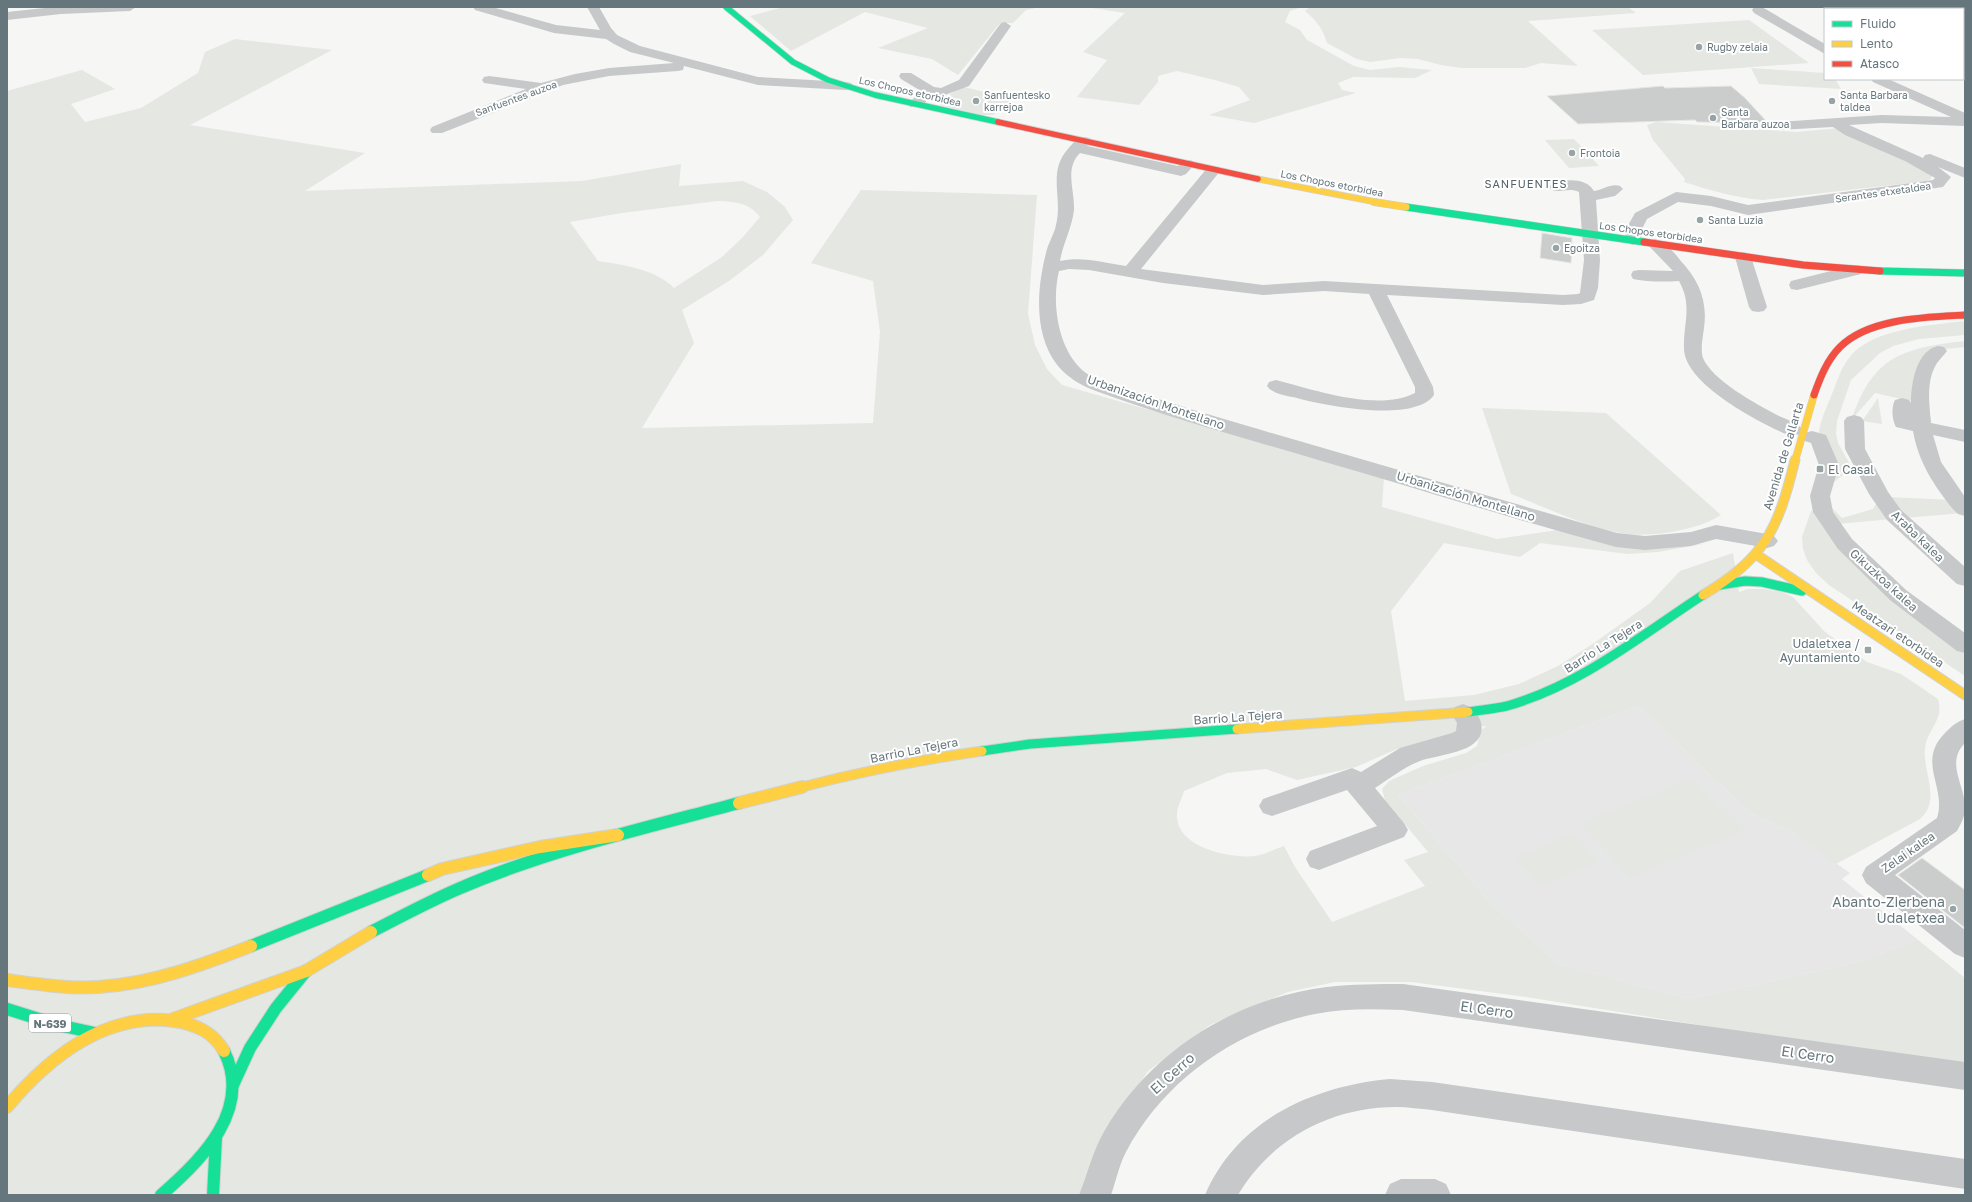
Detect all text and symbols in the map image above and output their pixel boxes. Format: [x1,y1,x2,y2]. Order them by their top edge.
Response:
legend [1824,8,1964,80]
text: Fluido [1860,16,1896,31]
text: Lento [1860,36,1893,51]
place label: Rugby zelaia [1707,41,1768,53]
marker: Rugby zelaia [1694,42,1704,52]
text: Atasco [1860,56,1899,71]
street label: Los Chopos etorbidea [858,73,962,109]
street label: Sanfuentes auzoa [474,78,558,118]
place label: Sanfuentesko karrejoa [984,89,1050,113]
place label: Santa Barbara taldea [1840,89,1908,113]
marker: Sanfuentesko karrejoa [971,96,981,106]
marker: Santa Barbara taldea [1827,96,1837,106]
place label: Santa Barbara auzoa [1721,106,1789,130]
marker: Santa Barbara auzoa [1708,113,1718,123]
place label: Frontoia [1580,147,1620,159]
marker: Frontoia [1567,148,1577,158]
street label: Los Chopos etorbidea [1280,167,1384,199]
district label: SANFUENTES [1485,177,1567,190]
street label: Serantes etxetaldea [1834,179,1932,205]
place label: Santa Luzia [1708,214,1763,226]
marker: Santa Luzia [1695,215,1705,225]
street label: Los Chopos etorbidea [1598,219,1704,245]
place label: Egoitza [1564,242,1600,254]
marker: Egoitza [1551,243,1561,253]
street label: Urbanización Montellano [1085,371,1227,433]
street label: Avenida de Gallarta [1759,400,1807,512]
place label: El Casal [1828,462,1874,477]
marker: El Casal [1815,464,1825,474]
street label: Urbanización Montellano [1395,468,1537,524]
street label: Araba kalea [1889,507,1947,565]
street label: Gikuzkoa kalea [1847,546,1921,614]
street label: Meatzari etorbidea [1849,598,1947,670]
street label: Barrio La Tejera [1561,616,1645,676]
place label: Udaletxea / Ayuntamiento [1780,636,1860,665]
marker: Udaletxea / Ayuntamiento [1863,645,1873,655]
street label: Barrio La Tejera [1193,706,1283,728]
street label: Barrio La Tejera [869,734,959,766]
street label: Zelai kalea [1878,828,1938,876]
place label: Abanto-Zierbena Udaletxea [1832,893,1945,926]
marker: Abanto-Zierbena Udaletxea [1948,904,1958,914]
street label: El Cerro [1459,997,1515,1021]
road number: N-639 [29,1014,71,1032]
street label: El Cerro [1780,1042,1836,1066]
street label: El Cerro [1146,1049,1198,1097]

